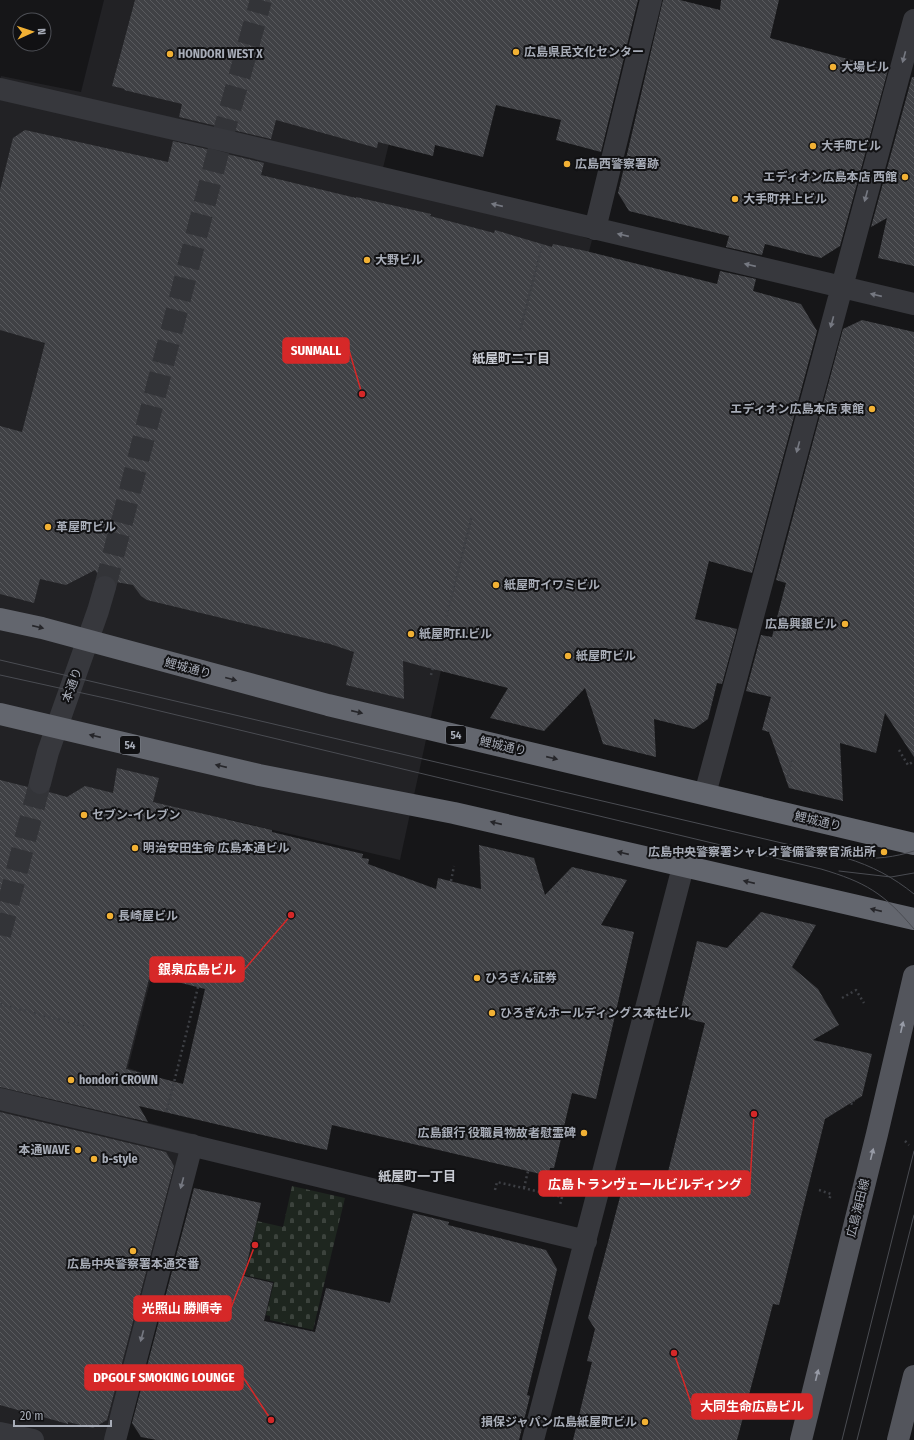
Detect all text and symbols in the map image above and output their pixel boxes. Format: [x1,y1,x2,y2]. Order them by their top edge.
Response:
north arrow [12,12,52,52]
text: N [35,28,48,35]
place label: 広島県民文化センター [524,45,644,59]
place label: HONDORI WEST X [178,47,263,61]
marker: 広島県民文化センター [511,47,521,57]
marker: HONDORI WEST X [165,49,175,59]
one-way arrow [901,52,907,64]
place label: 大場ビル [841,60,889,74]
marker: 大場ビル [828,62,838,72]
place label: 大手町ビル [821,139,881,153]
marker: 大手町ビル [808,141,818,151]
place label: 広島西警察署跡 [575,157,659,171]
marker: 広島西警察署跡 [562,159,572,169]
place label: エディオン広島本店 西館 [763,170,897,184]
marker: エディオン広島本店 西館 [900,172,910,182]
one-way arrow [863,191,869,203]
place label: 大手町井上ビル [743,192,827,206]
marker: 大手町井上ビル [730,194,740,204]
one-way arrow [490,202,502,208]
one-way arrow [617,232,629,238]
place label: 大野ビル [375,253,423,267]
marker: 大野ビル [362,255,372,265]
one-way arrow [743,262,755,268]
one-way arrow [870,292,882,298]
one-way arrow [829,316,835,328]
callout: SUNMALL [283,338,349,363]
text: SUNMALL [291,343,341,358]
district label: 紙屋町二丁目 [472,351,550,366]
place label: エディオン広島本店 東館 [730,402,864,416]
marker: エディオン広島本店 東館 [867,404,877,414]
one-way arrow [795,442,801,454]
place label: 革屋町ビル [56,520,116,534]
marker: 革屋町ビル [43,522,53,532]
place label: 紙屋町イワミビル [504,578,600,592]
marker: 紙屋町イワミビル [491,580,501,590]
place label: 広島興銀ビル [765,617,837,631]
marker: 広島興銀ビル [840,619,850,629]
one-way arrow [32,625,44,631]
place label: 紙屋町F.I.ビル [419,627,492,641]
marker: 紙屋町F.I.ビル [406,629,416,639]
place label: 紙屋町ビル [576,649,636,663]
marker: 紙屋町ビル [563,651,573,661]
street label: 鯉城通り [163,655,213,681]
street label: 本通り [59,666,85,704]
one-way arrow [226,676,238,682]
one-way arrow [351,709,363,715]
road number: 54 [446,726,466,744]
one-way arrow [89,733,101,739]
street label: 鯉城通り [478,734,528,758]
road number: 54 [120,736,140,754]
one-way arrow [546,755,558,761]
one-way arrow [215,763,228,769]
place label: セブン-イレブン [92,808,181,822]
street label: 鯉城通り [793,809,843,833]
marker: セブン-イレブン [79,810,89,820]
one-way arrow [490,820,502,826]
place label: 明治安田生命 広島本通ビル [143,841,290,855]
marker: 明治安田生命 広島本通ビル [130,843,140,853]
place label: 広島中央警察署シャレオ警備警察官派出所 [648,845,876,859]
marker: 広島中央警察署シャレオ警備警察官派出所 [879,847,889,857]
one-way arrow [616,849,629,855]
one-way arrow [743,878,755,884]
one-way arrow [870,907,882,913]
place label: 長崎屋ビル [118,909,178,923]
marker: 長崎屋ビル [105,911,115,921]
callout: 銀泉広島ビル [150,957,244,982]
text: 銀泉広島ビル [158,962,236,977]
place label: ひろぎん証券 [485,971,557,985]
marker: ひろぎん証券 [472,973,482,983]
place label: ひろぎんホールディングス本社ビル [500,1006,691,1020]
marker: ひろぎんホールディングス本社ビル [487,1008,497,1018]
one-way arrow [899,1021,905,1033]
place label: hondori CROWN [79,1073,158,1087]
marker: hondori CROWN [66,1075,76,1085]
place label: 広島銀行 役職員物故者慰霊碑 [418,1126,576,1140]
marker: 広島銀行 役職員物故者慰霊碑 [579,1128,589,1138]
place label: 本通WAVE [18,1143,70,1157]
marker: 本通WAVE [73,1145,83,1155]
one-way arrow [869,1147,875,1159]
place label: b-style [102,1152,137,1166]
marker: b-style [89,1154,99,1164]
district label: 紙屋町一丁目 [378,1169,456,1184]
callout: 広島トランヴェールビルディング [539,1171,750,1196]
one-way arrow [179,1177,185,1189]
text: 広島トランヴェールビルディング [548,1177,742,1192]
street label: 広島海田線 [844,1177,872,1239]
marker: 広島中央警察署本通交番 [128,1246,138,1256]
place label: 広島中央警察署本通交番 [67,1257,200,1271]
callout: 光照山 勝順寺 [134,1296,231,1321]
text: 光照山 勝順寺 [142,1301,222,1316]
one-way arrow [139,1330,145,1342]
callout: DPGOLF SMOKING LOUNGE [85,1365,243,1390]
one-way arrow [814,1369,820,1381]
text: DPGOLF SMOKING LOUNGE [93,1370,235,1385]
callout: 大同生命広島ビル [692,1394,812,1419]
text: 大同生命広島ビル [700,1399,804,1414]
scale bar [14,1402,111,1428]
text: 20 m [20,1409,44,1423]
place label: 損保ジャパン広島紙屋町ビル [481,1415,637,1429]
marker: 損保ジャパン広島紙屋町ビル [640,1417,650,1427]

